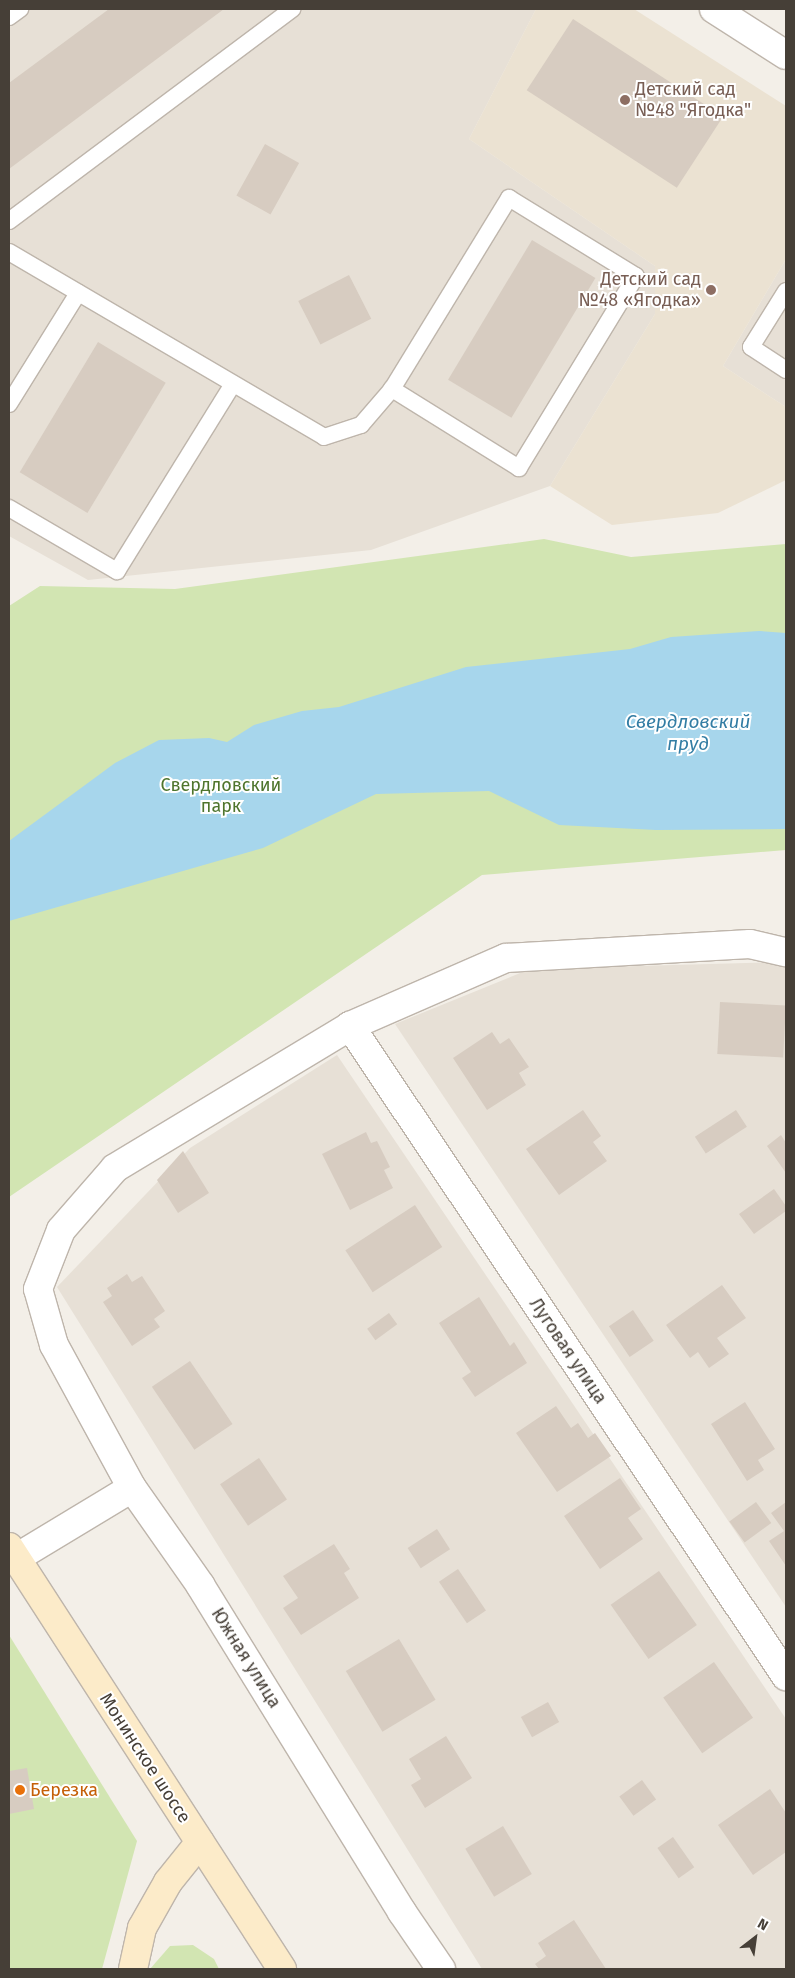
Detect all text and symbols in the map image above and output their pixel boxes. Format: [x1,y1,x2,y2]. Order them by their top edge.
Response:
place label: Детский сад №48 "Ягодка" [635,79,751,122]
marker: Детский сад №48 "Ягодка" [619,94,631,106]
place label: Детский сад №48 «Ягодка» [579,269,701,312]
marker: Детский сад №48 «Ягодка» [705,284,717,296]
water label: Свердловский пруд [626,711,750,755]
park label: Свердловский парк [161,775,281,818]
street label: Луговая улица [525,1294,611,1408]
street label: Южная улица [207,1604,285,1712]
street label: Монинское шоссе [95,1689,195,1827]
place label: Березка [30,1779,98,1801]
marker: Березка [14,1784,26,1796]
north arrow [730,1913,780,1963]
text: N [754,1915,771,1934]

